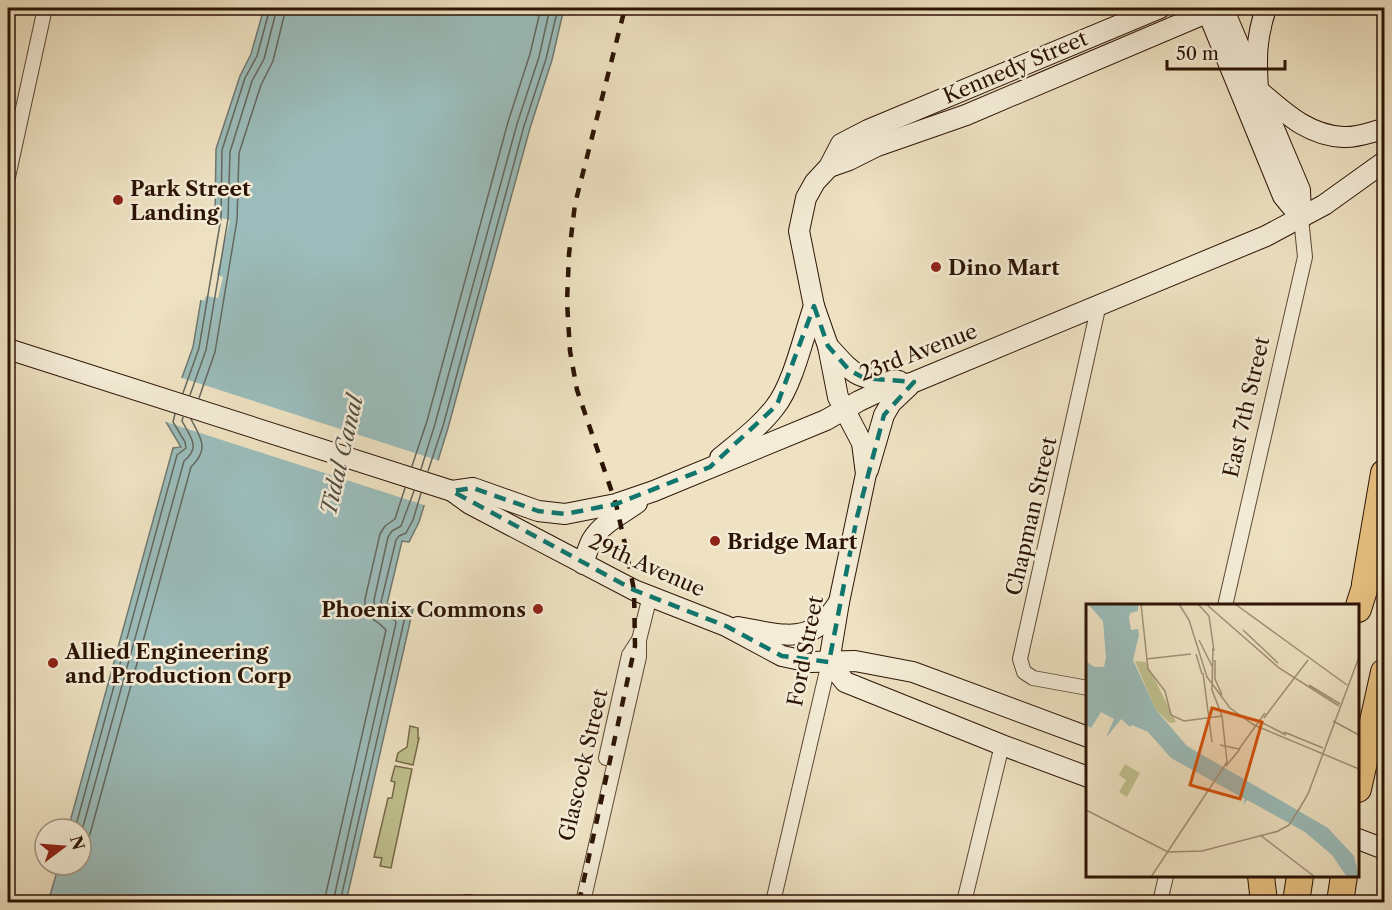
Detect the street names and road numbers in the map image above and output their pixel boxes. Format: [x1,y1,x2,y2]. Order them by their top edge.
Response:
street label: Kennedy Street [939,25,1091,109]
street label: 23rd Avenue [855,318,981,386]
street label: East 7th Street [1218,334,1274,480]
street label: Chapman Street [1001,434,1062,598]
street label: 29th Avenue [585,528,709,602]
street label: Ford Street [782,593,828,708]
street label: Glascock Street [553,686,613,843]

